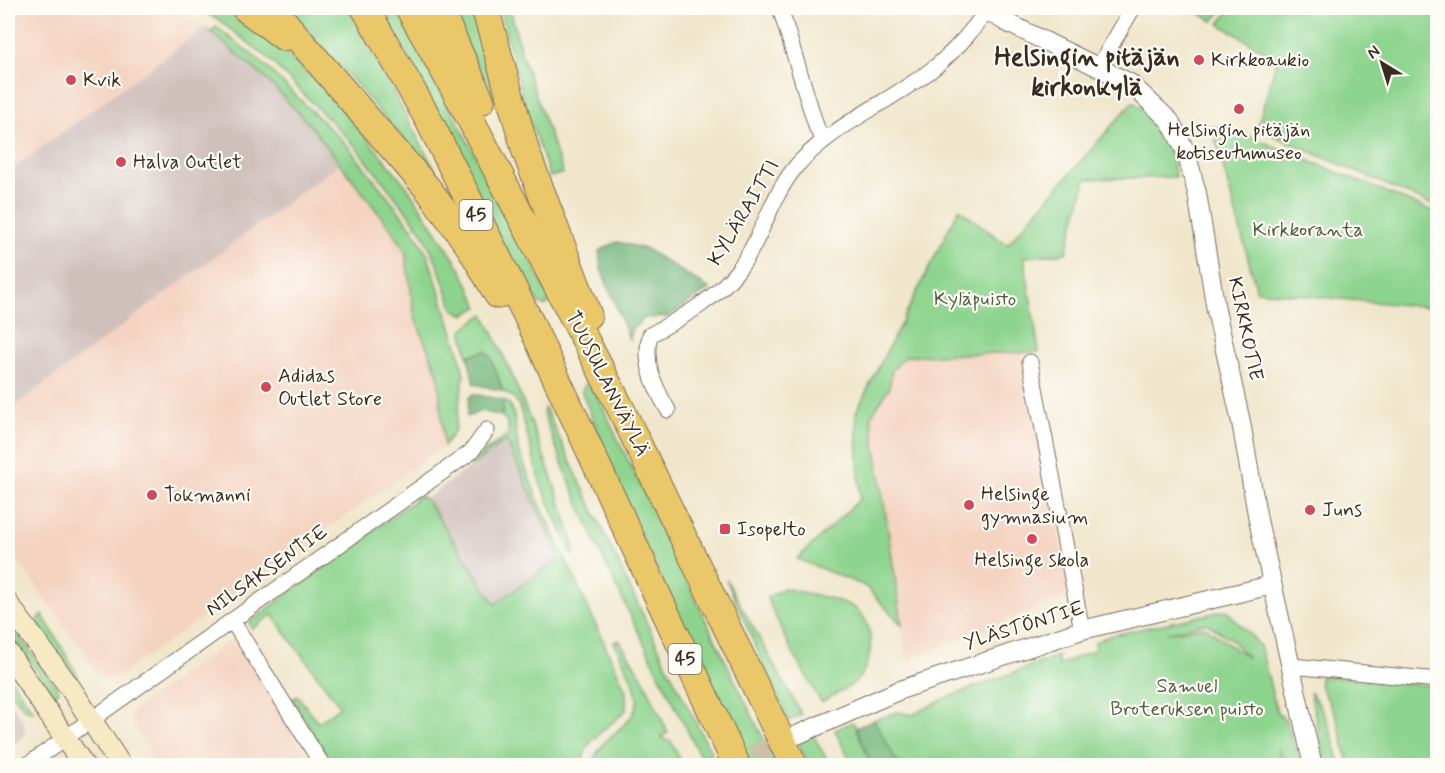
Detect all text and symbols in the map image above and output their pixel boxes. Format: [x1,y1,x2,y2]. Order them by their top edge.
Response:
north arrow [1352,33,1412,93]
district label: Helsingin pitäjän kirkonkylä [994,41,1180,105]
text: N [1363,41,1384,64]
place label: Kirkkoaukio [1211,47,1309,74]
marker: Kirkkoaukio [1192,53,1206,67]
place label: Kvik [83,67,121,94]
marker: Kvik [64,73,78,87]
marker: Helsingin pitäjän kotiseutumuseo [1232,102,1246,116]
place label: Helsingin pitäjän kotiseutumuseo [1168,117,1310,167]
place label: Halva Outlet [133,149,242,176]
marker: Halva Outlet [114,155,128,169]
street label: KYLÄRAITTI [702,155,786,271]
road number: 45 [460,200,492,230]
park label: Kirkkoranta [1253,217,1363,244]
street label: KIRKKOTIE [1221,275,1269,383]
park label: Kyläpuisto [934,286,1016,313]
street label: TUUSULANVÄYLÄ [559,306,655,462]
place label: Adidas Outlet Store [278,363,382,413]
marker: Adidas Outlet Store [259,380,273,394]
place label: Helsinge gymnasium [981,481,1088,531]
place label: Tokmanni [164,482,251,509]
marker: Tokmanni [145,488,159,502]
place label: Juns [1322,497,1362,524]
marker: Helsinge gymnasium [962,498,976,512]
marker: Juns [1303,503,1317,517]
place label: Isopelto [737,516,806,543]
street label: NILSAKSENTIE [201,519,333,623]
marker: Isopelto [718,522,732,536]
marker: Helsinge skola [1025,532,1039,546]
place label: Helsinge skola [975,547,1089,576]
street label: YLÄSTÖNTIE [960,595,1088,657]
road number: 45 [668,644,702,674]
park label: Samuel Broteruksen puisto [1110,673,1264,723]

